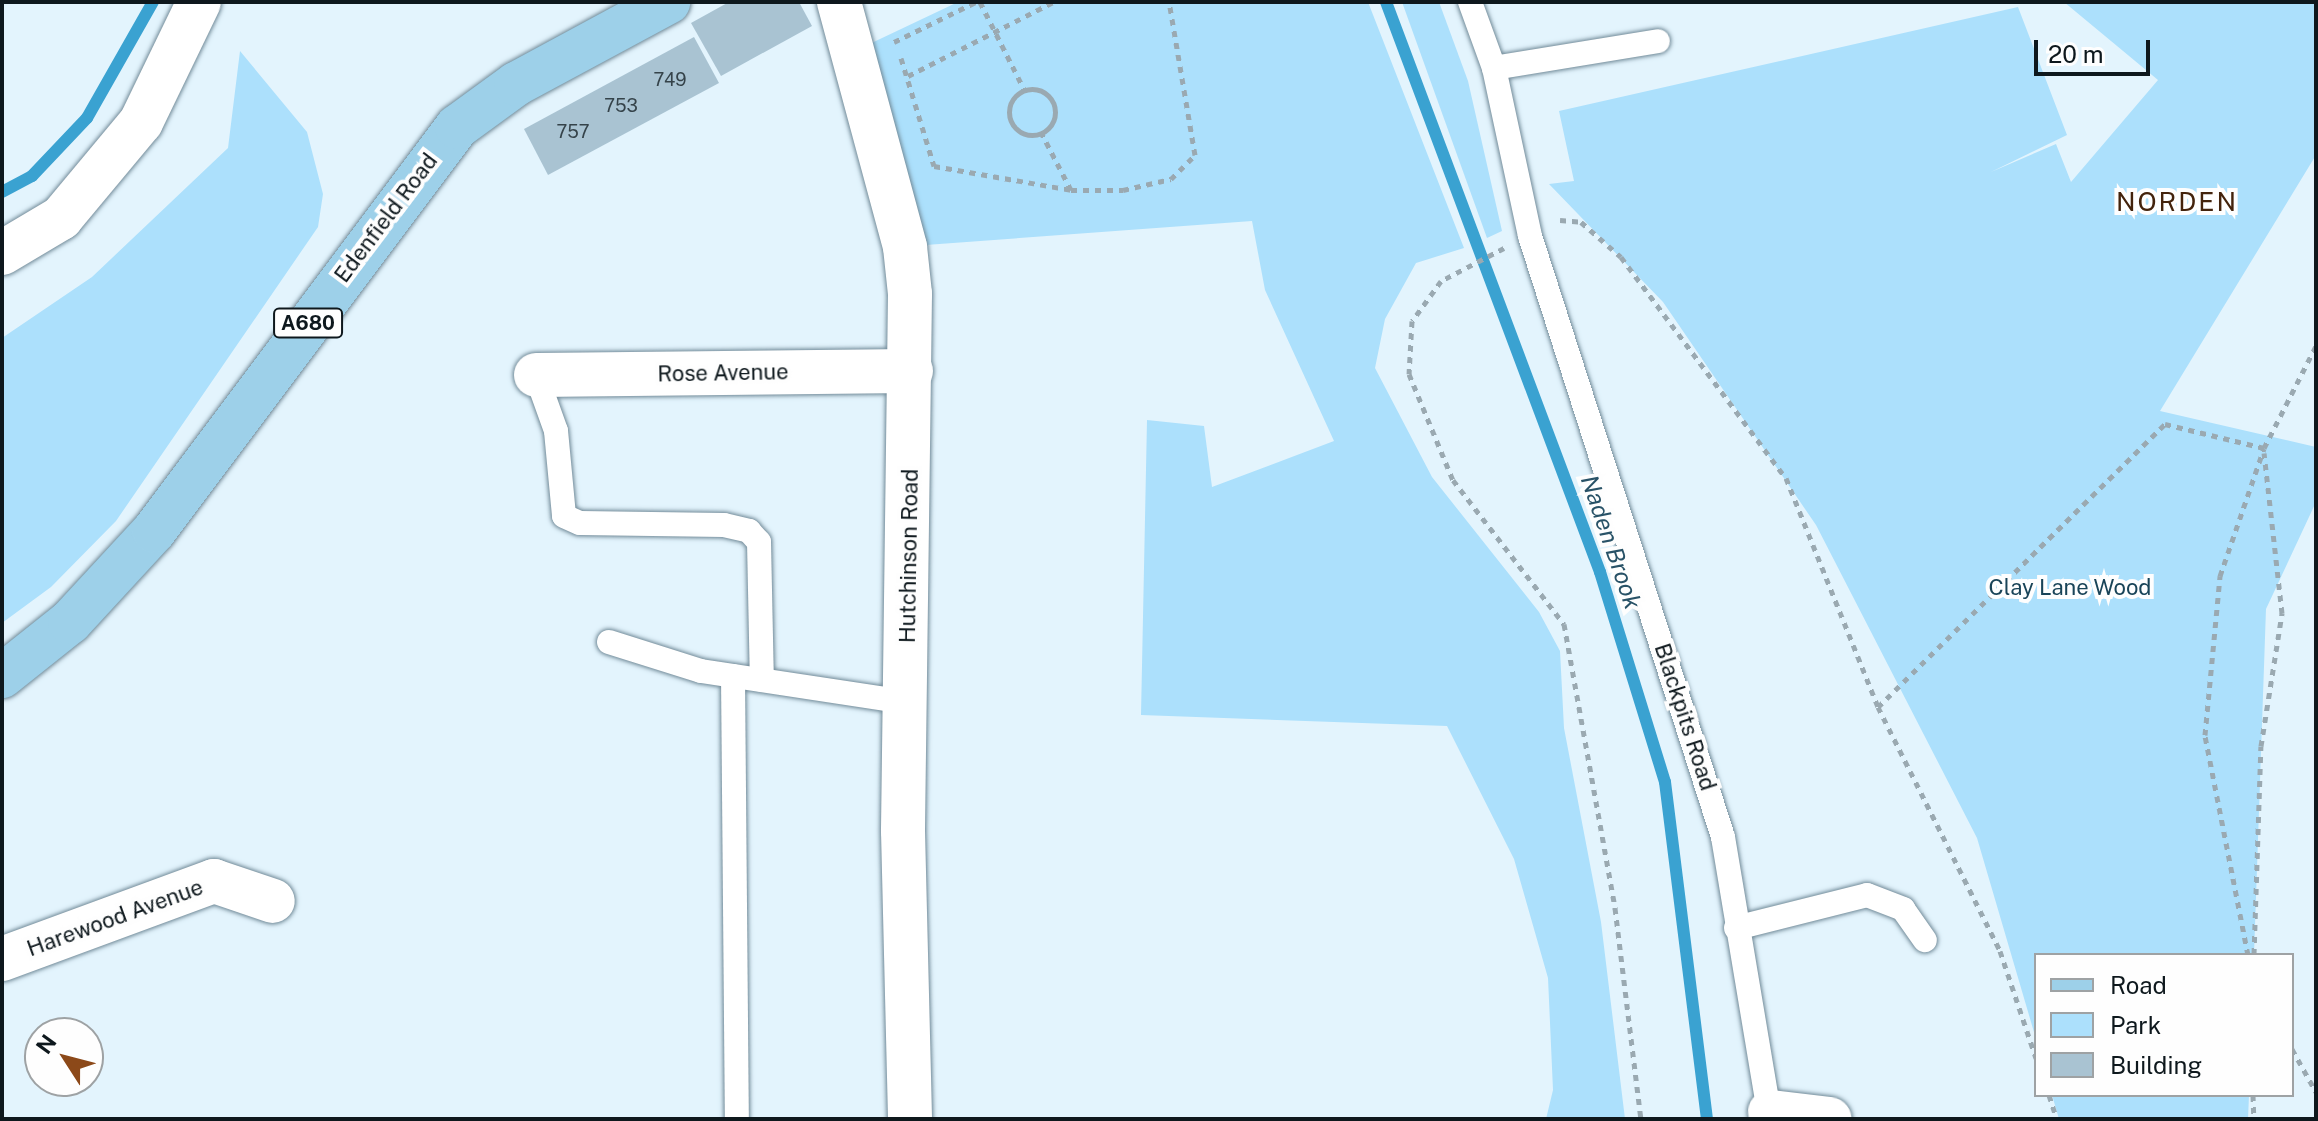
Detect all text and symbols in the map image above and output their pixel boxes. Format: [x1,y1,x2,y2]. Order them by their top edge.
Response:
scale bar [2038,24,2154,74]
text: 20 m [2048,40,2104,68]
house number: 749 [654,69,686,91]
house number: 753 [604,95,638,117]
house number: 757 [556,121,590,143]
street label: Edenfield Road [329,148,443,288]
district label: NORDEN [2116,186,2238,218]
road number: A680 [272,307,344,339]
street label: Rose Avenue [657,359,789,387]
street label: Hutchinson Road [894,469,924,643]
water label: Naden Brook [1575,471,1647,613]
park label: Clay Lane Wood [1988,575,2152,601]
street label: Blackpits Road [1649,640,1721,794]
street label: Harewood Avenue [23,874,207,962]
legend [2034,953,2294,1097]
text: Road [2110,971,2167,999]
text: Park [2110,1011,2161,1039]
north arrow [24,1017,104,1097]
text: N [31,1029,62,1059]
text: Building [2110,1051,2202,1079]

